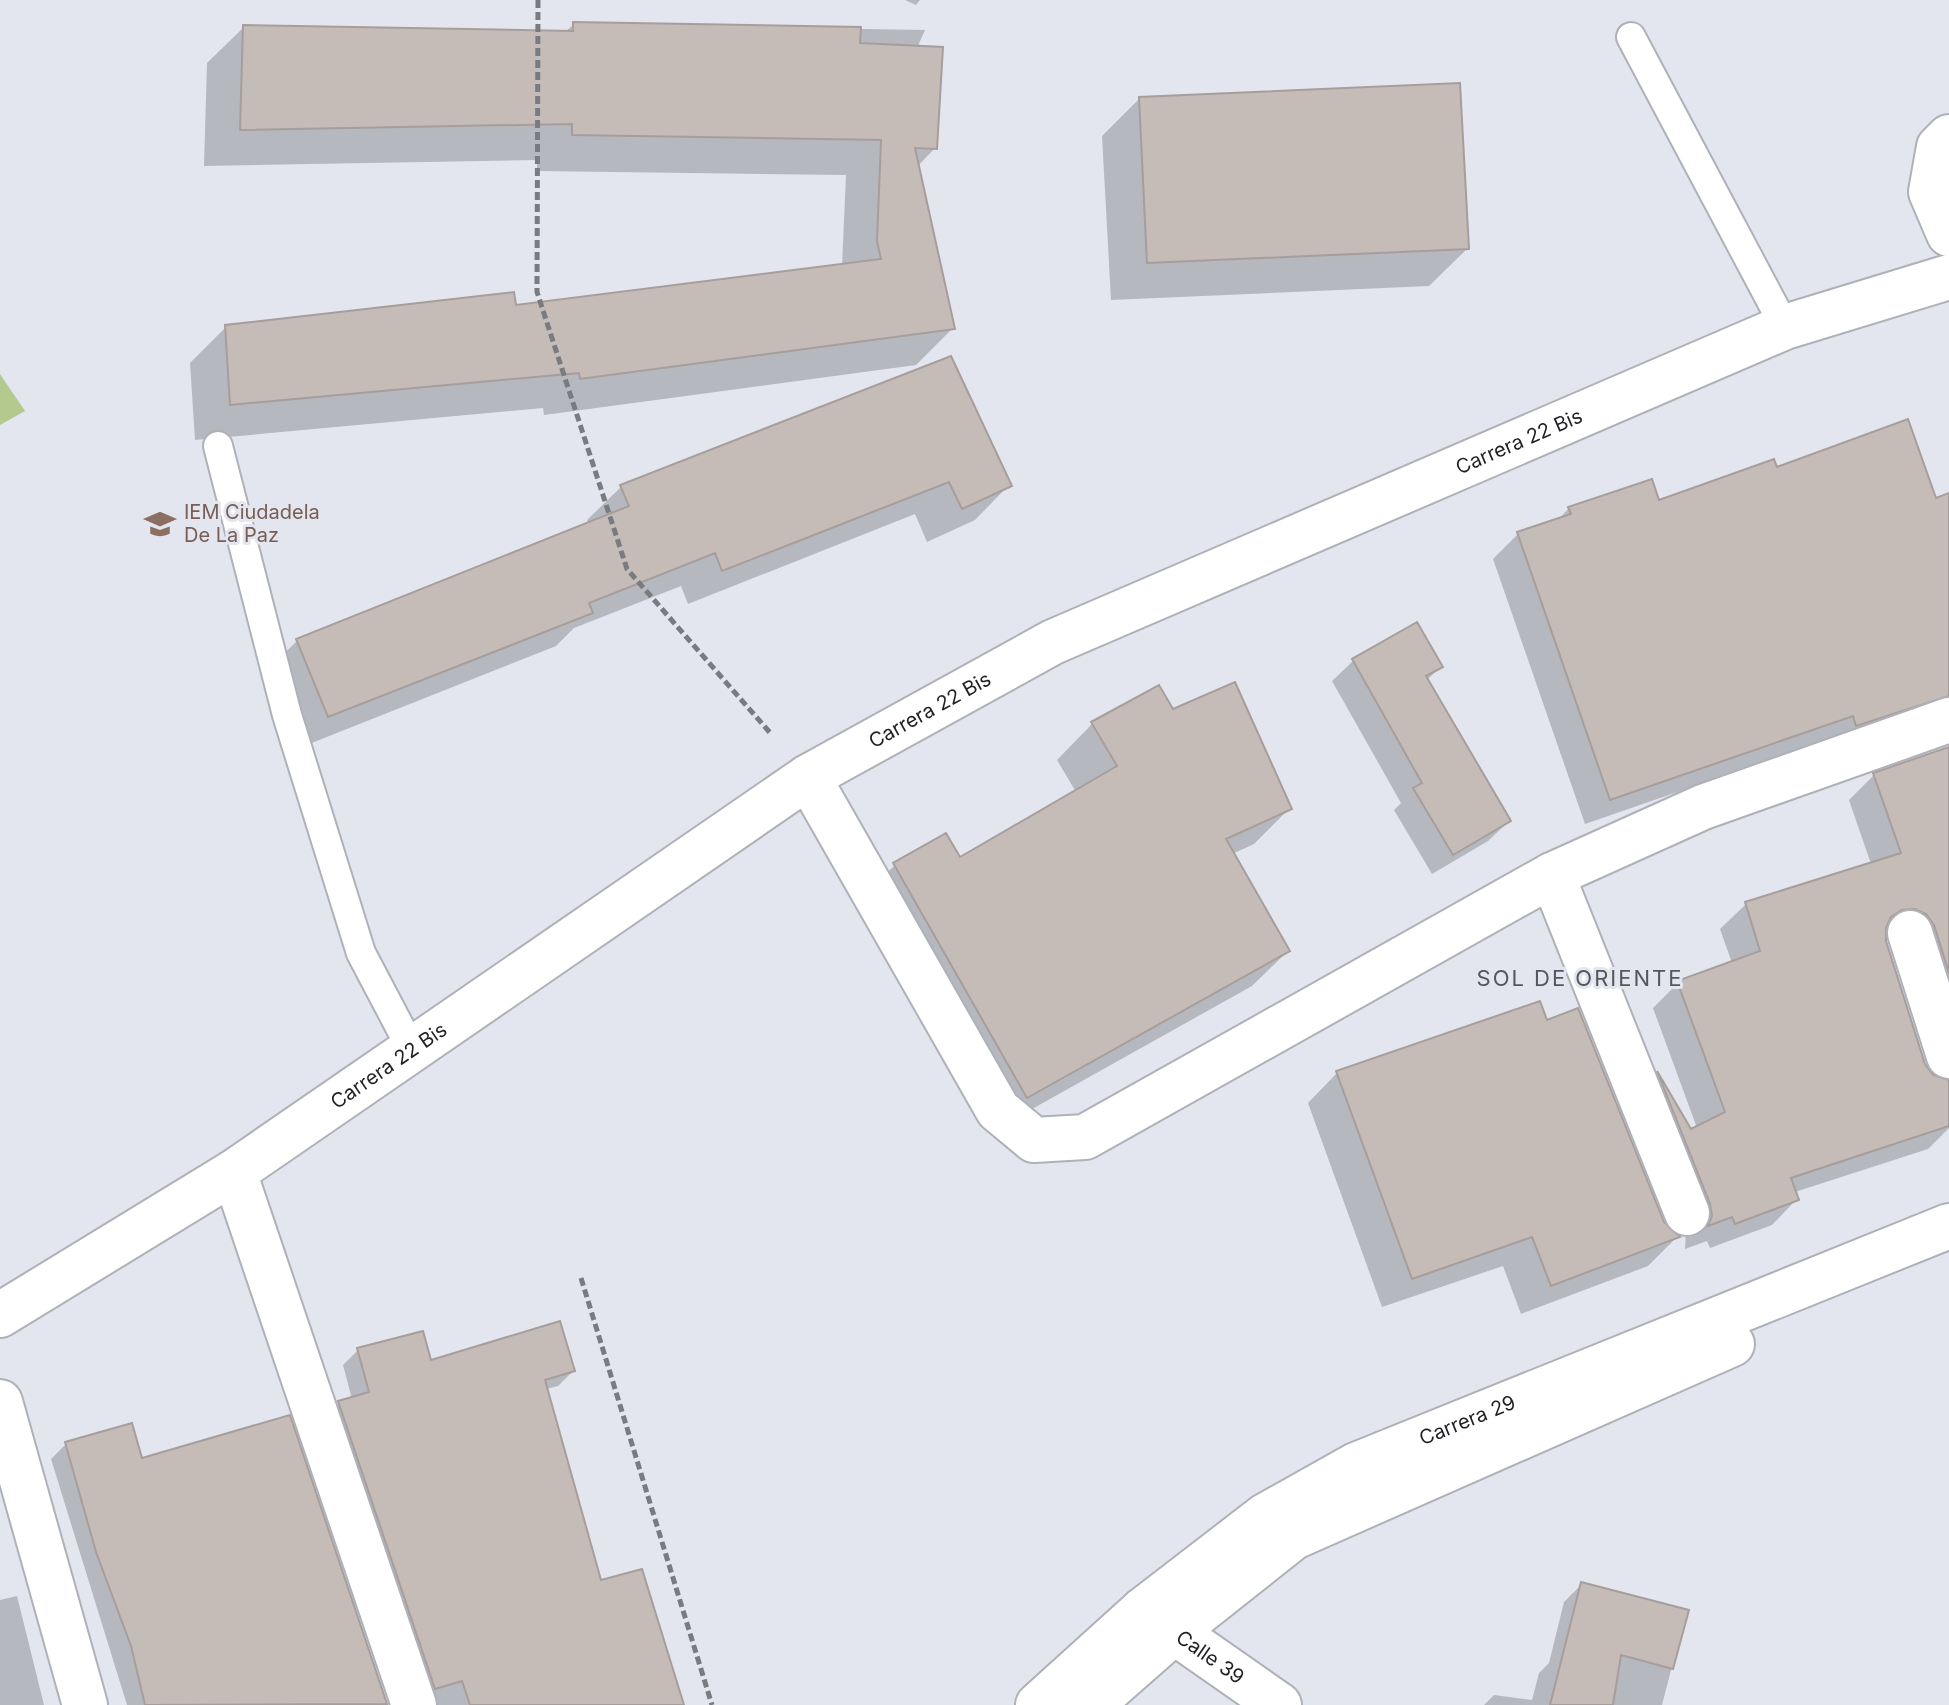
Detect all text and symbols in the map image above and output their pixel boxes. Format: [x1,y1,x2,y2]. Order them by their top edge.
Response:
street label: Carrera 22 Bis [1452,404,1586,479]
place label: IEM Ciudadela De La Paz [184,500,320,547]
school or university icon: IEM Ciudadela De La Paz [143,507,177,541]
street label: Carrera 22 Bis [865,667,995,753]
district label: SOL DE ORIENTE [1477,965,1683,991]
street label: Carrera 22 Bis [326,1017,451,1114]
street label: Carrera 29 [1416,1390,1519,1450]
street label: Calle 39 [1172,1625,1249,1689]

